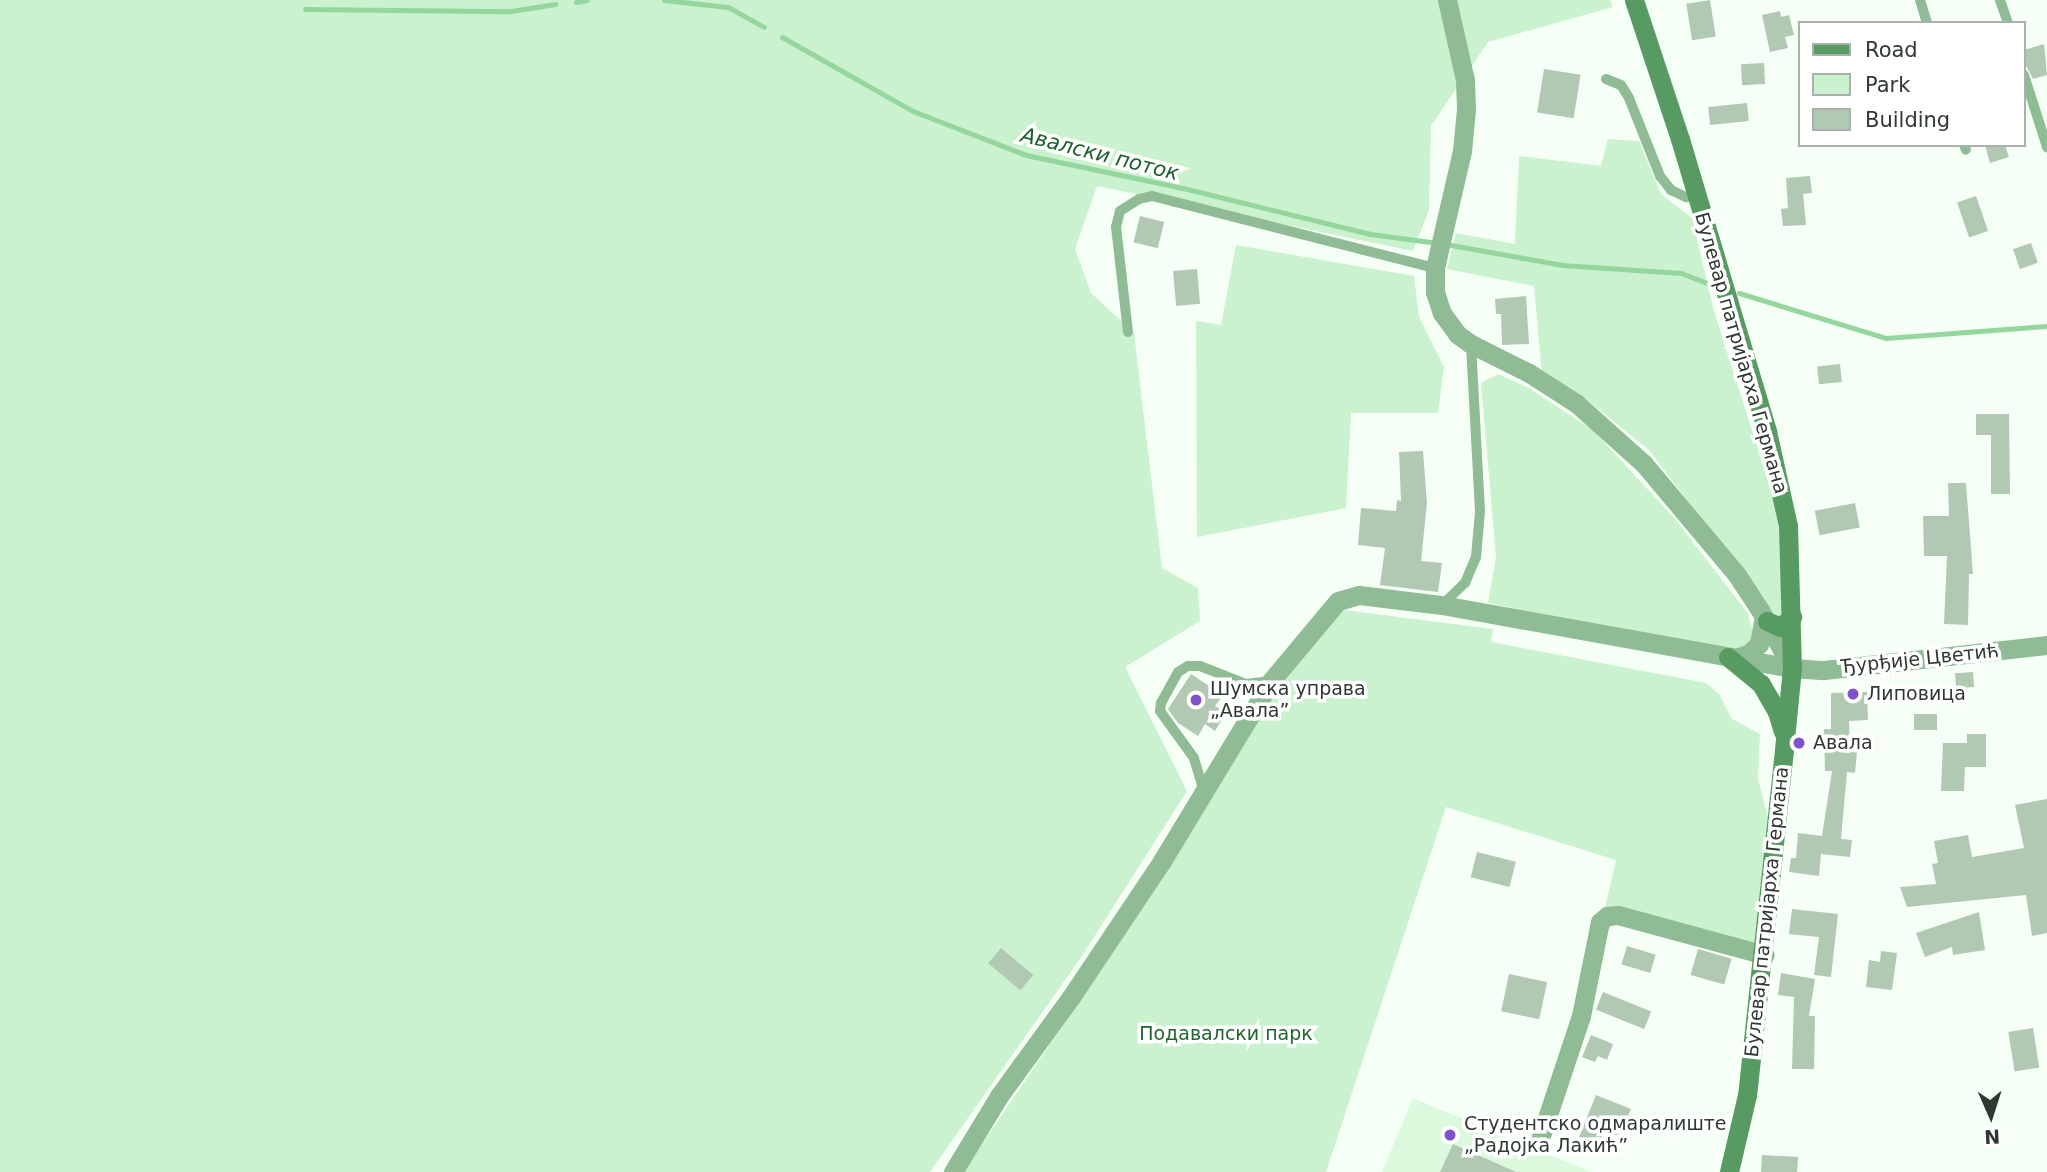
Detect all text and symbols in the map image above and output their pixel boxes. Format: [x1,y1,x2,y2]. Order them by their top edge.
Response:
legend [1798,21,2026,147]
text: Road [1865,38,1918,62]
text: Park [1865,73,1910,97]
text: Building [1865,108,1950,132]
water label: Авалски поток [1018,122,1182,186]
street label: Булевар патријарха Германа [1690,210,1792,496]
street label: Ђурђије Цветић [1840,639,2000,679]
place label: Шумска управа „Авала” [1210,678,1366,722]
place label: Липовица [1867,683,1966,705]
marker: Липовица [1845,686,1861,702]
marker: Шумска управа „Авала” [1188,692,1204,708]
place label: Авала [1813,732,1873,754]
marker: Авала [1791,735,1807,751]
street label: Булевар патријарха Германа [1740,766,1794,1058]
park label: Подавалски парк [1139,1023,1313,1045]
north arrow [1956,1081,2026,1151]
place label: Студентско одмаралиште „Радојка Лакић” [1464,1113,1727,1157]
text: N [1984,1126,2001,1148]
marker: Студентско одмаралиште „Радојка Лакић” [1442,1127,1458,1143]

